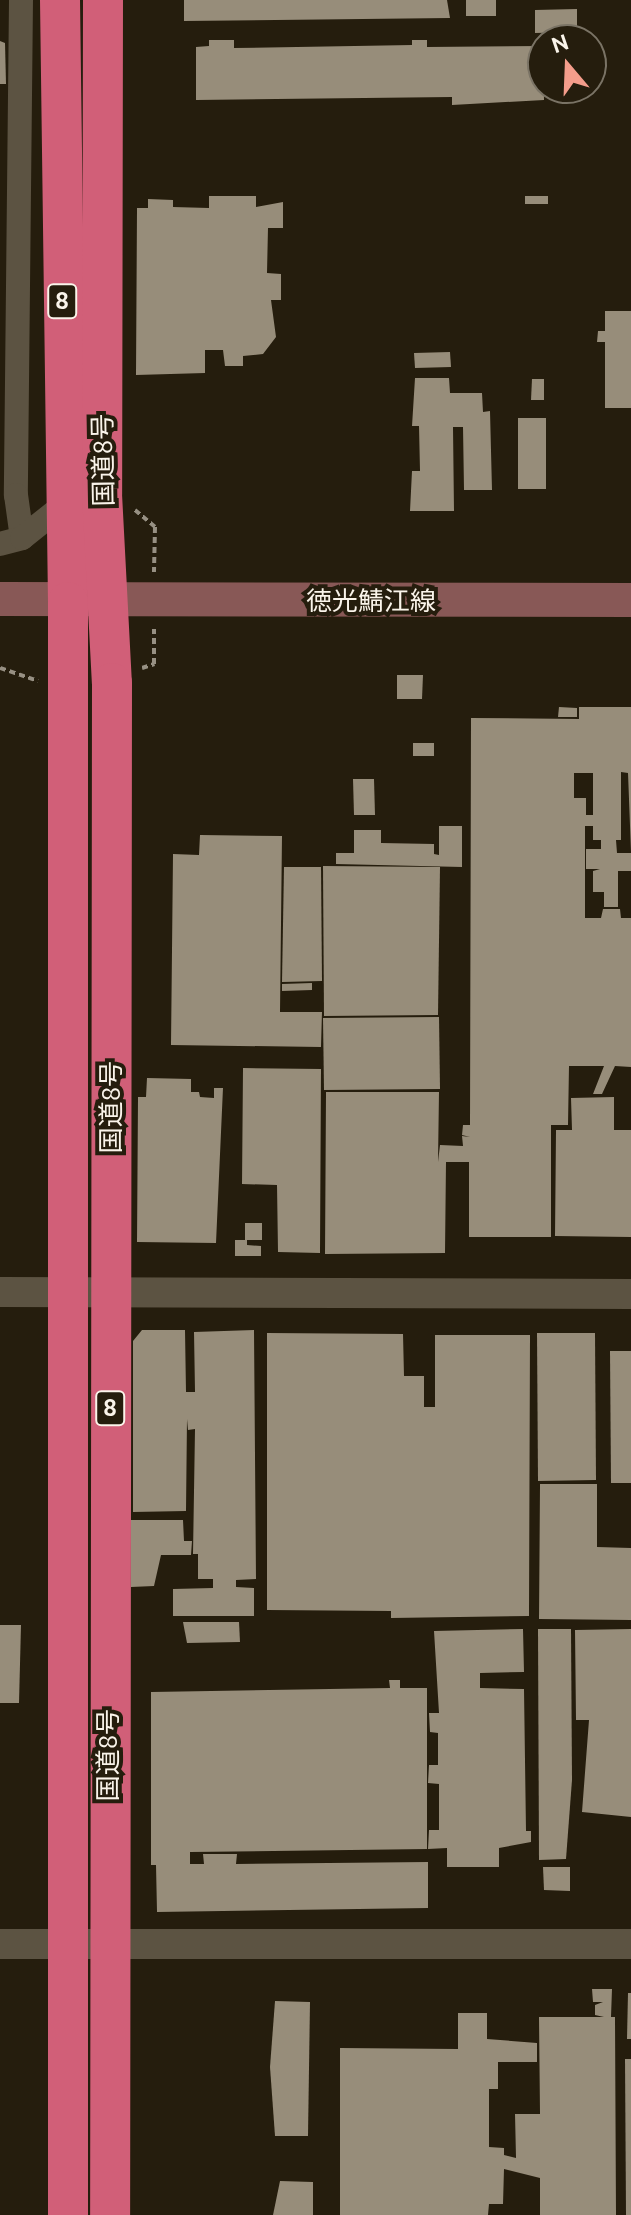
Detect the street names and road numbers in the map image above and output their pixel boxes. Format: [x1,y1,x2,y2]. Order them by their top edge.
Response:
road number: 8 [46,281,78,321]
street label: 国道8号 [87,413,119,507]
street label: 徳光鯖江線 [306,585,436,617]
street label: 国道8号 [95,1061,127,1153]
road number: 8 [94,1388,126,1428]
street label: 国道8号 [92,1709,124,1801]

